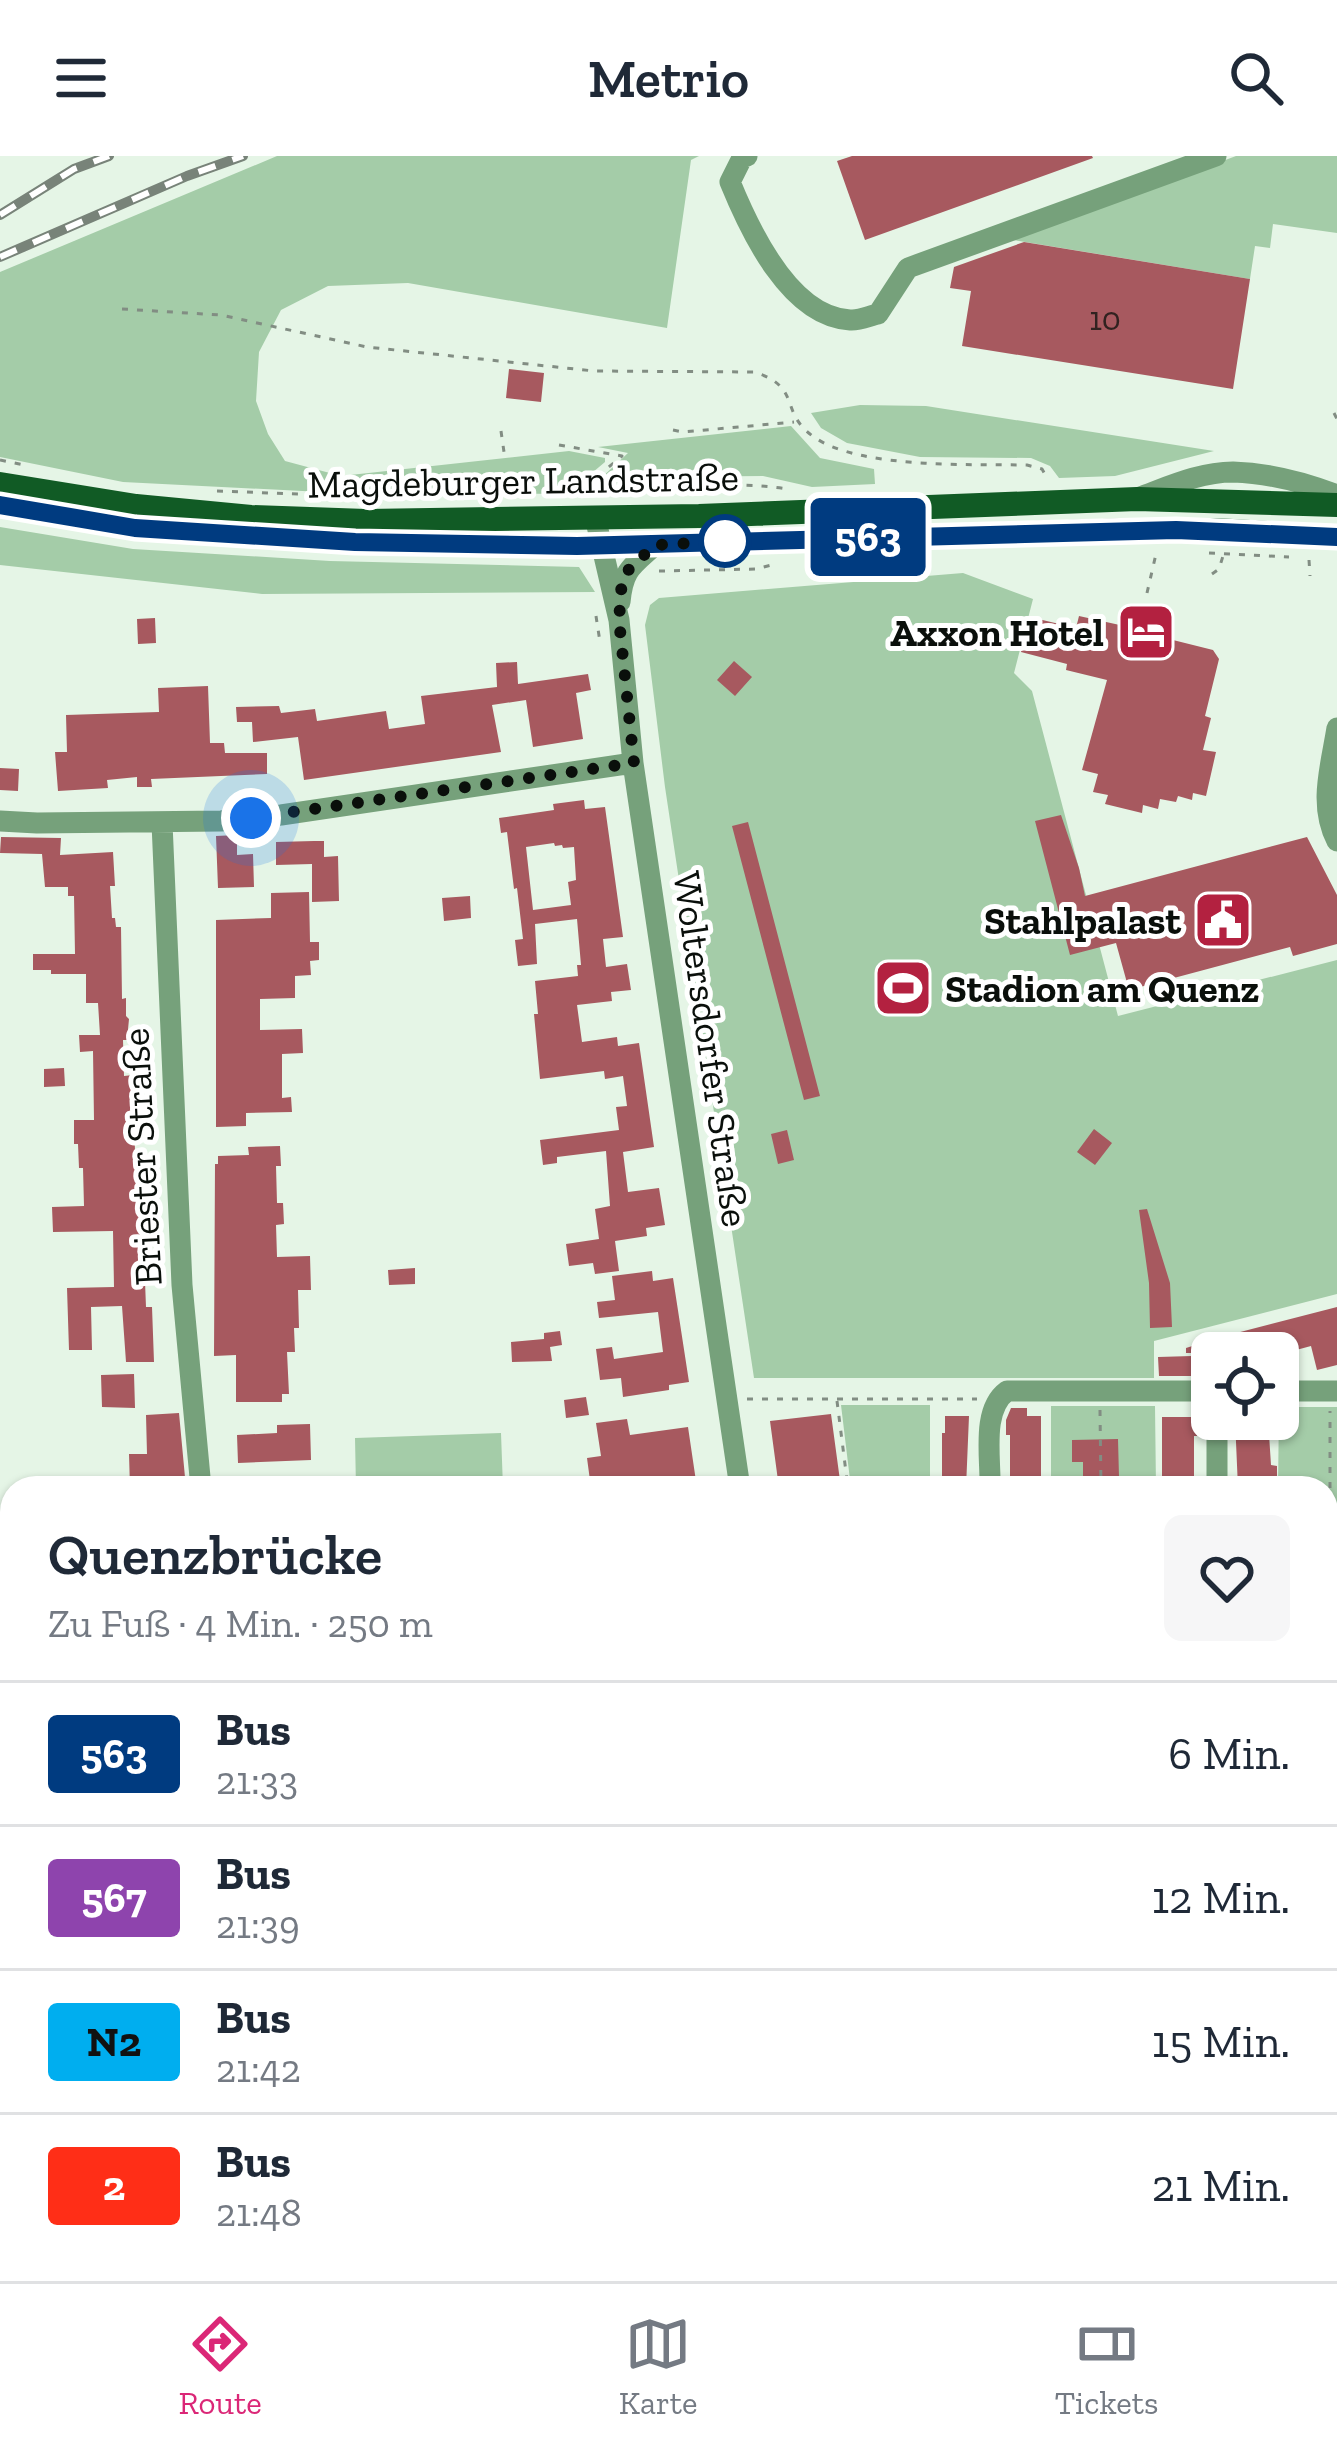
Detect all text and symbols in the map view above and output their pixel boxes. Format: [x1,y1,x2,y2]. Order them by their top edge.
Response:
icon: menu [48,45,114,111]
icon: search [1223,45,1289,111]
text: Metrio [588,46,749,111]
house number: 10 [1089,299,1121,338]
street label: Magdeburger Landstraße [307,453,739,508]
line badge: 563 [799,498,937,576]
text: 563 [835,511,901,562]
unlabelled marker [700,516,750,566]
hotel icon: Axxon Hotel [1115,601,1177,663]
place label: Axxon Hotel [890,609,1104,656]
your location [221,788,281,848]
street label: Woltersdorfer Straße [663,868,760,1230]
public building icon: Stahlpalast [1192,889,1254,951]
place label: Stahlpalast [984,897,1181,944]
sports icon: Stadion am Quenz [872,957,934,1019]
place label: Stadion am Quenz [945,965,1259,1012]
street label: Briester Straße [111,1027,172,1287]
map controls [1191,1332,1299,1440]
button: locate [1191,1332,1299,1440]
button: heart [1164,1515,1290,1641]
text: Quenzbrücke [48,1520,382,1589]
text: Zu Fuß · 4 Min. · 250 m [48,1600,433,1647]
text: Bus [216,1703,291,1757]
text: 6 Min. [1168,1727,1290,1781]
text: 563 [81,1728,147,1779]
text: 21:33 [216,1757,298,1804]
text: Bus [216,1847,291,1901]
text: 12 Min. [1152,1871,1290,1925]
text: 567 [81,1872,147,1923]
text: 21:39 [216,1901,300,1948]
text: Bus [216,1991,291,2045]
text: 15 Min. [1152,2015,1290,2069]
text: N2 [87,2016,141,2067]
text: 21:42 [216,2045,301,2092]
text: Bus [216,2135,291,2189]
text: 21 Min. [1152,2159,1290,2213]
text: 2 [103,2160,125,2211]
text: 21:48 [216,2189,302,2236]
tab: Route [179,2311,262,2422]
tab: Karte [619,2311,698,2422]
tab: Tickets [1055,2311,1158,2422]

